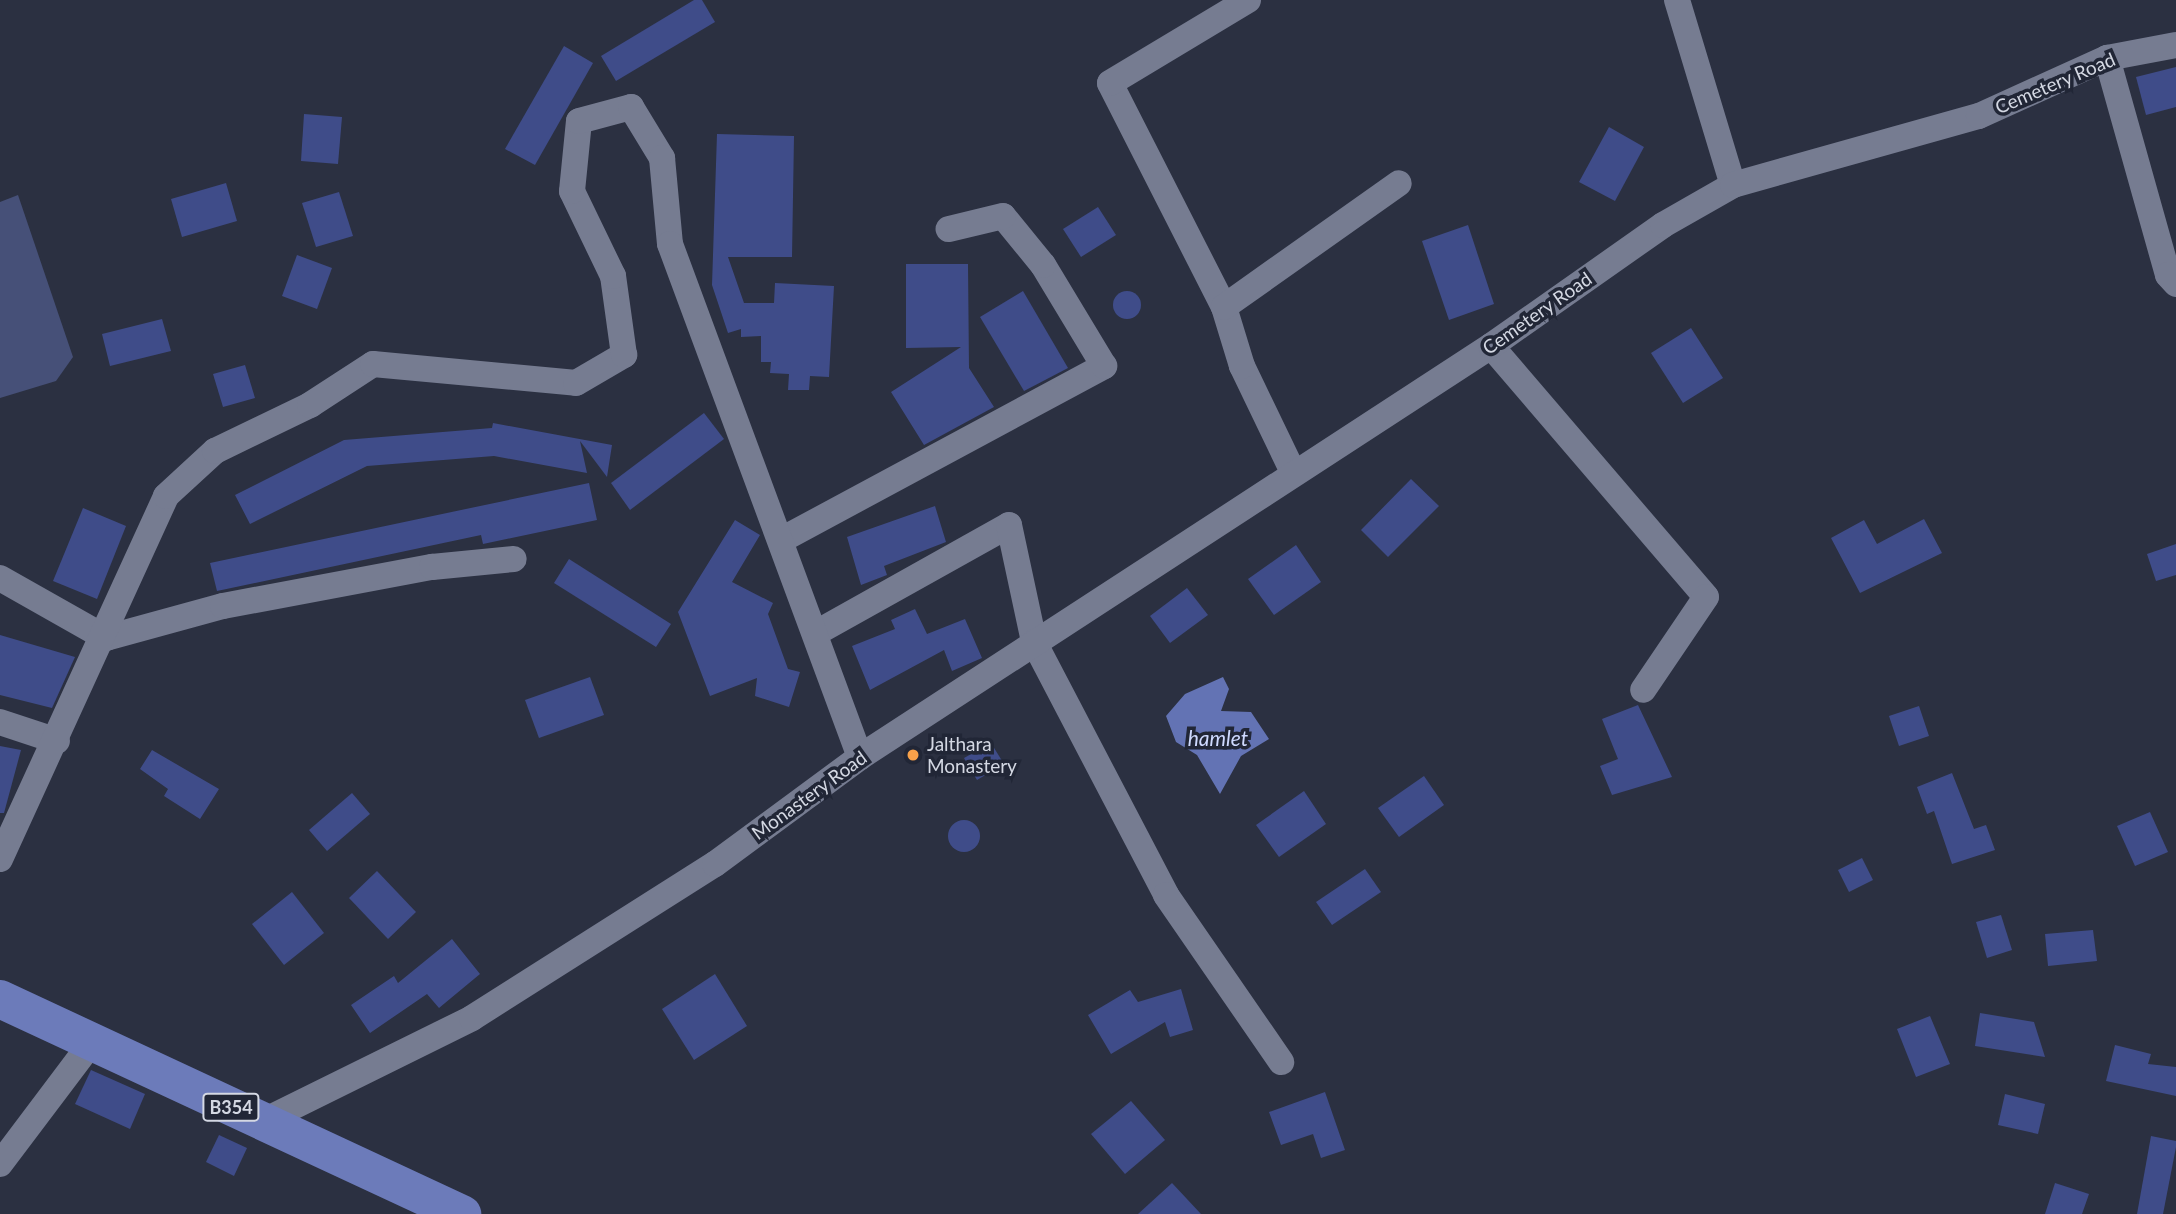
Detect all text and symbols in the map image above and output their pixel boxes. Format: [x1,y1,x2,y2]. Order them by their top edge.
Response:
street label: Cemetery Road [1991,47,2119,119]
street label: Cemetery Road [1478,267,1596,359]
water label: hamlet [1188,725,1248,751]
place label: Jalthara Monastery [927,733,1017,777]
street label: Monastery Road [747,746,871,844]
marker: Jalthara Monastery [905,747,921,763]
road number: B354 [201,1092,261,1122]

